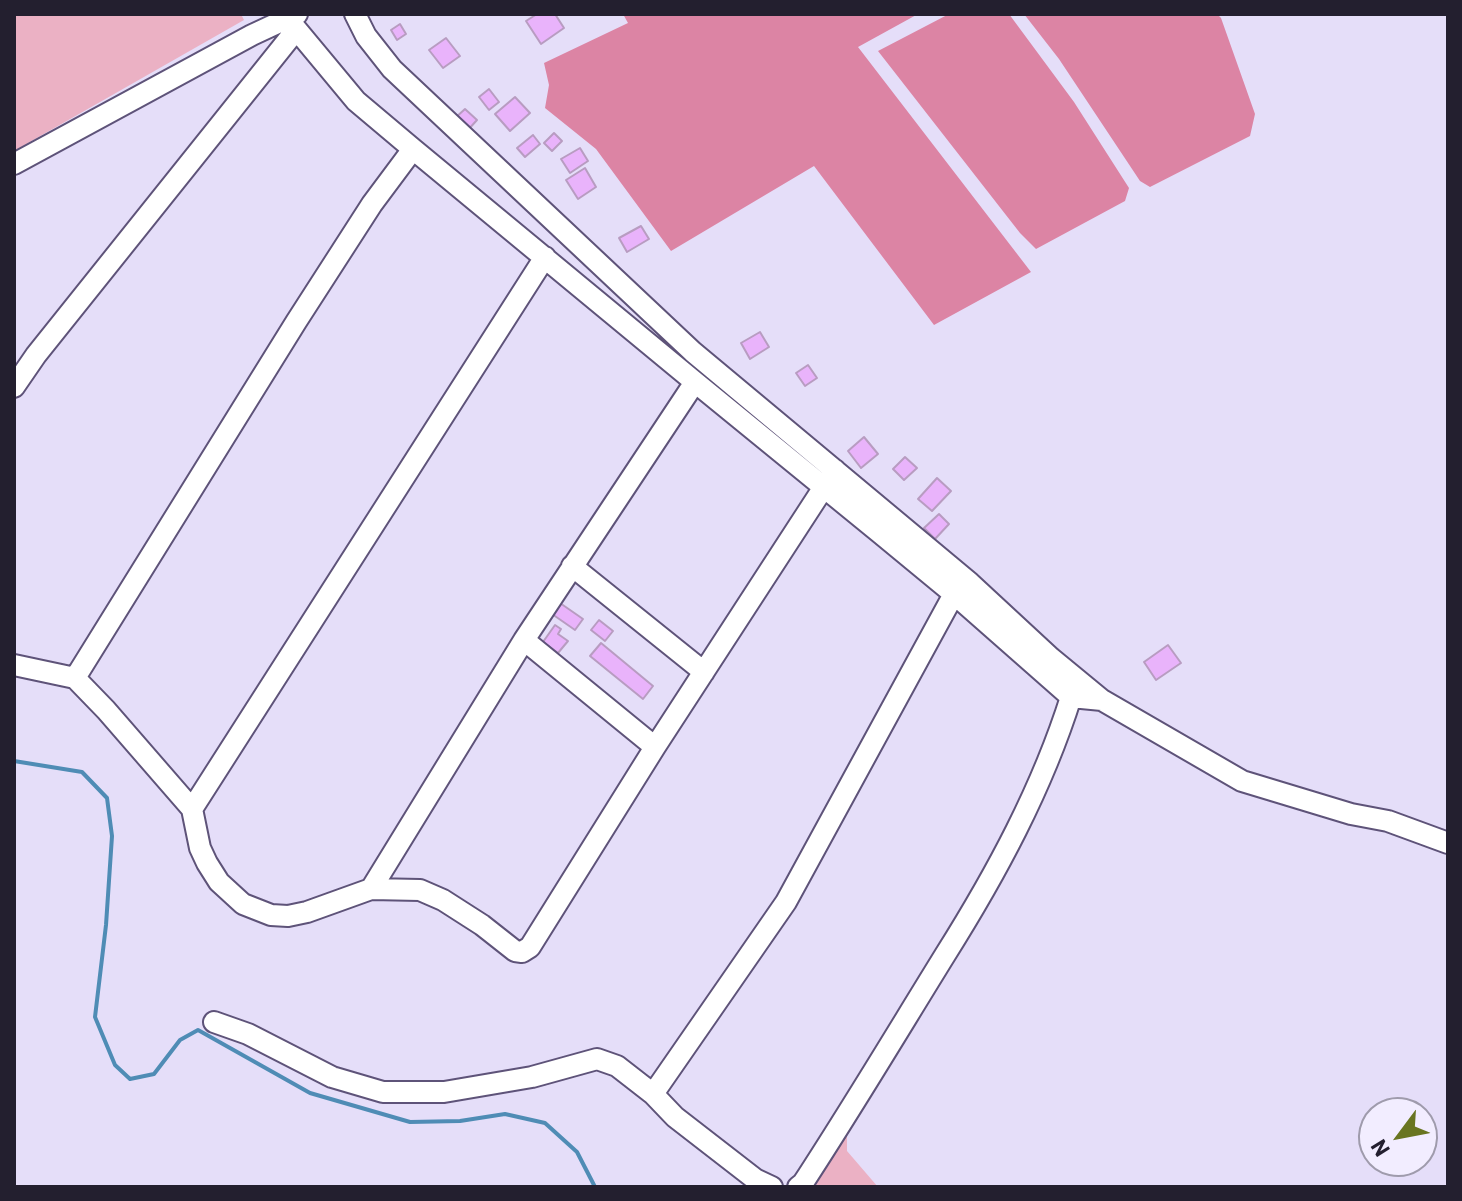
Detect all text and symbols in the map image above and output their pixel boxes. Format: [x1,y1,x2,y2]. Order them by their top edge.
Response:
north arrow [1358,1097,1438,1177]
text: N [1364,1136,1394,1162]

